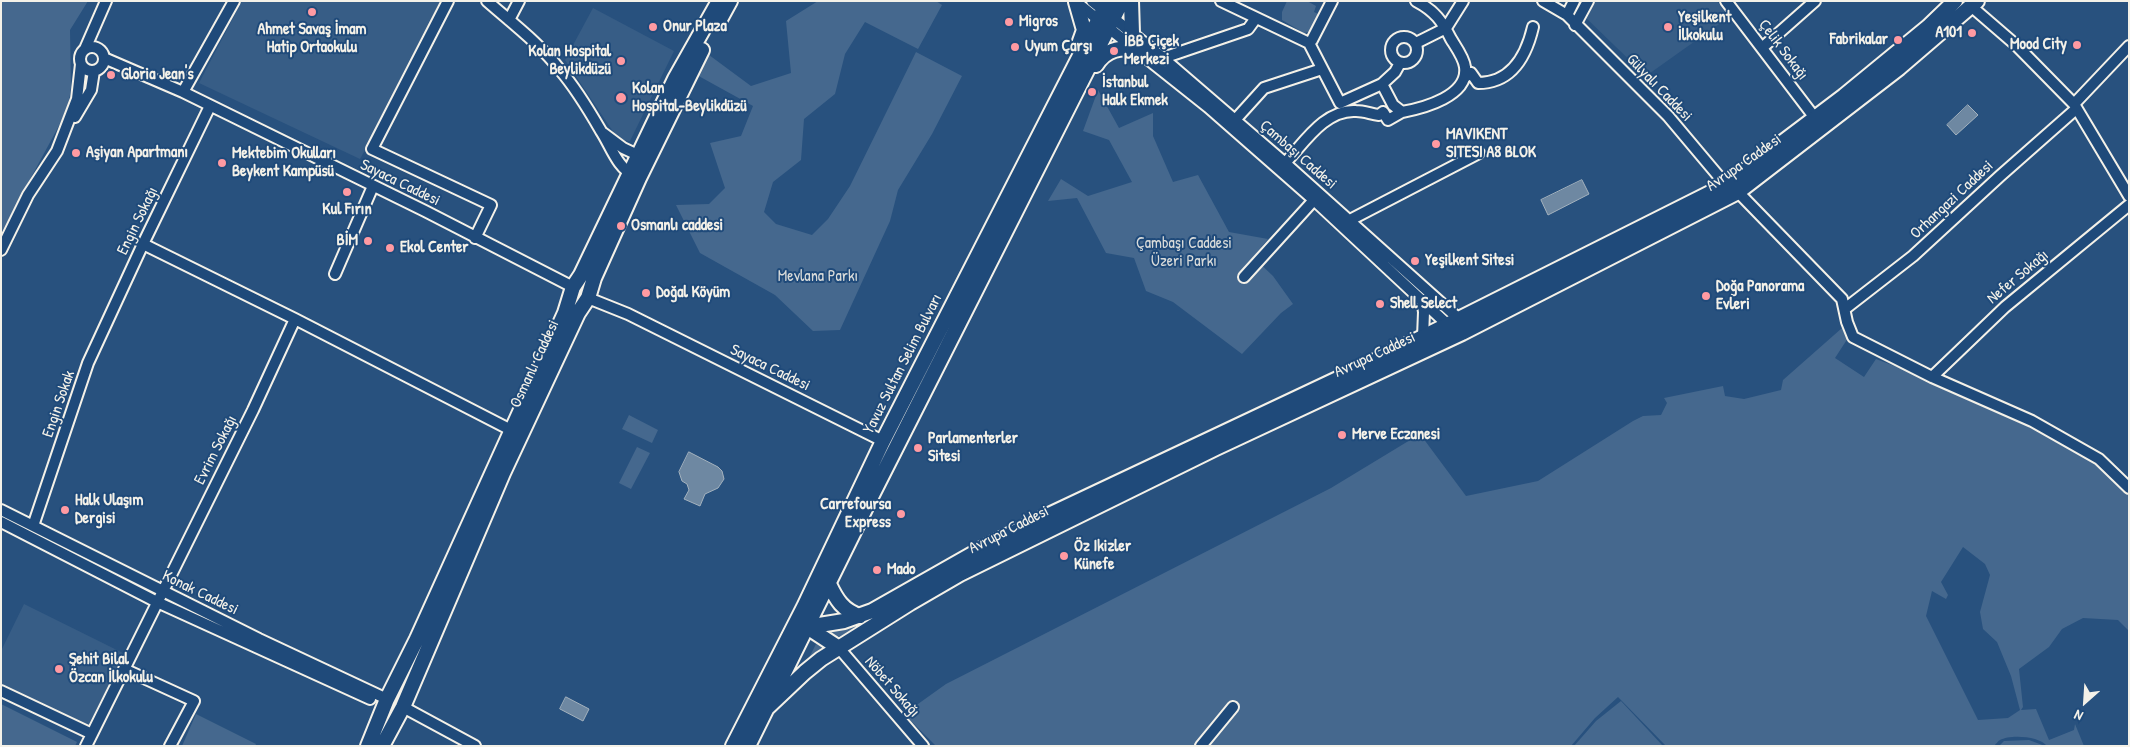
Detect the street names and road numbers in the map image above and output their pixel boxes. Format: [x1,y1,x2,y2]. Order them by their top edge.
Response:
street label: Çelik Sokağı [1754,16,1812,84]
street label: Gülyalı Caddesi [1622,50,1696,126]
street label: Çambaşı Caddesi [1256,116,1340,194]
street label: Avrupa Caddesi [1703,130,1785,196]
street label: Sayaca Caddesi [357,155,443,211]
street label: Orhangazi Caddesi [1907,157,1997,243]
street label: Engin Sokağı [113,184,163,258]
street label: Nefer Sokağı [1983,246,2053,308]
street label: Yavuz Sultan Selim Bulvarı [859,291,947,437]
street label: Osmanlı Caddesi [506,317,564,411]
street label: Avrupa Caddesi [1331,328,1419,382]
street label: Sayaca Caddesi [727,340,813,396]
street label: Engin Sokak [39,368,79,440]
street label: Evrim Sokağı [190,412,242,488]
street label: Avrupa Caddesi [966,502,1052,558]
street label: Konak Caddesi [159,566,241,620]
street label: Nöbet Sokağı [860,653,924,721]

